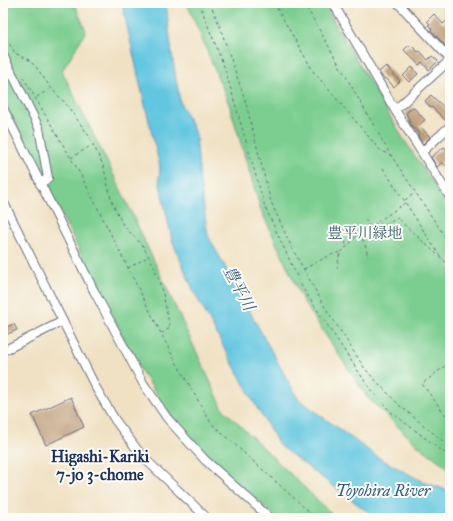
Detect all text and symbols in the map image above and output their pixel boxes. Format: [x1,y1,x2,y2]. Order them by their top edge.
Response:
park label: 豊平川緑地 [327,224,403,242]
water label: 豊平川 [219,262,260,315]
district label: Higashi-Kariki 7-jo 3-chome [51,447,150,485]
water label: Toyohira River [336,481,432,500]

